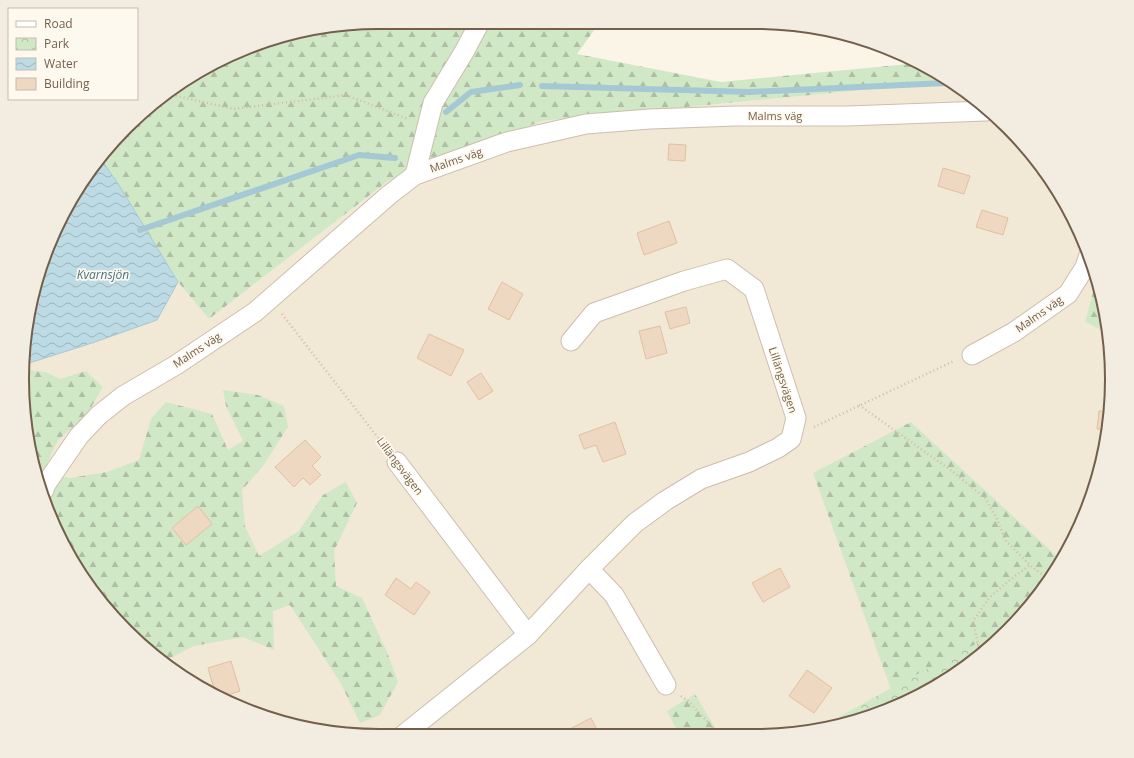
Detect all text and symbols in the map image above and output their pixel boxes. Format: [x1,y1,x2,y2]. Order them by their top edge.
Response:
legend [8,8,138,100]
text: Road [44,15,73,32]
text: Park [44,35,70,52]
text: Water [44,55,78,72]
text: Building [44,75,90,92]
street label: Malms väg [748,108,802,123]
street label: Malms väg [428,144,484,176]
water label: Kvarnsjön [77,266,129,283]
street label: Malms väg [1012,292,1065,335]
street label: Malms väg [170,328,224,371]
street label: Lillängsvägen [766,345,801,415]
street label: Lillängsvägen [374,434,427,498]

